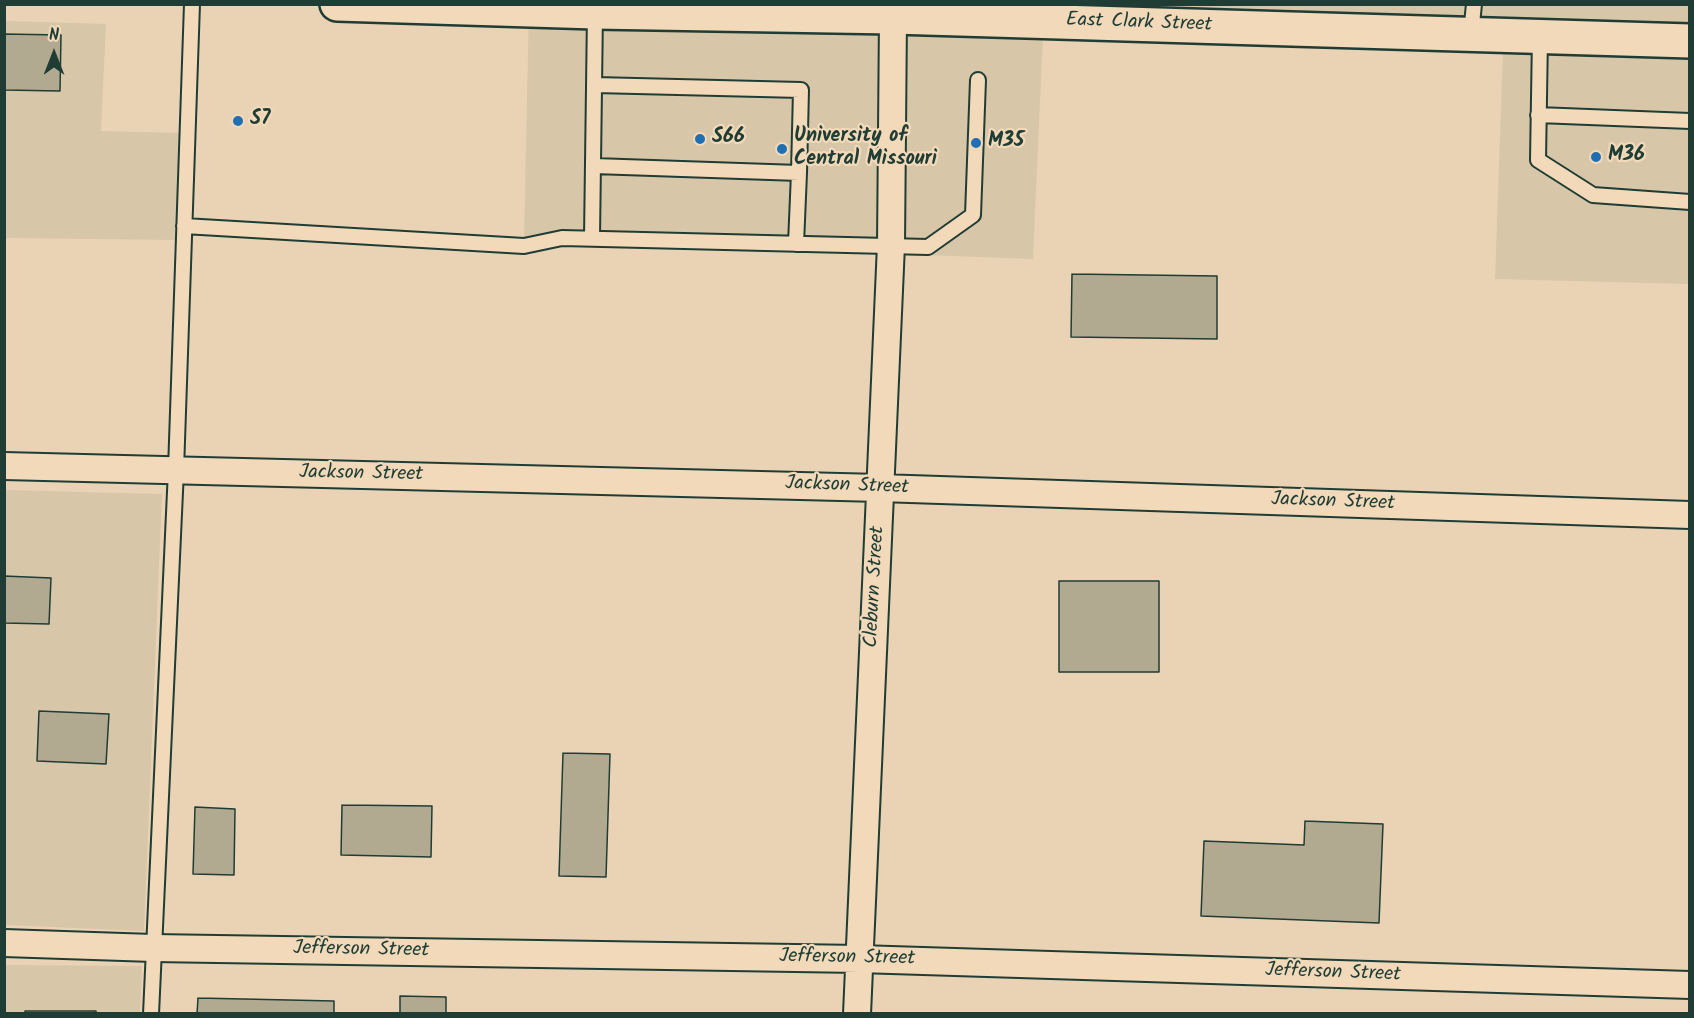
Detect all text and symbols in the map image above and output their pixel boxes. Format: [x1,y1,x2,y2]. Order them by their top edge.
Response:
street label: East Clark Street [1065,9,1213,39]
text: N [49,23,59,48]
north arrow [24,24,84,84]
place label: S7 [250,109,270,133]
marker: S7 [231,114,245,128]
place label: University of Central Missouri [794,126,937,173]
place label: S66 [712,127,745,151]
place label: M35 [988,131,1024,155]
marker: S66 [693,132,707,146]
marker: M35 [969,136,983,150]
marker: University of Central Missouri [775,142,789,156]
place label: M36 [1608,145,1645,169]
marker: M36 [1589,150,1603,164]
street label: Jackson Street [299,462,423,488]
street label: Jackson Street [785,473,909,501]
street label: Jackson Street [1271,489,1395,517]
street label: Cleburn Street [861,525,891,649]
street label: Jefferson Street [293,938,429,964]
street label: Jefferson Street [779,946,915,972]
street label: Jefferson Street [1265,960,1401,988]

